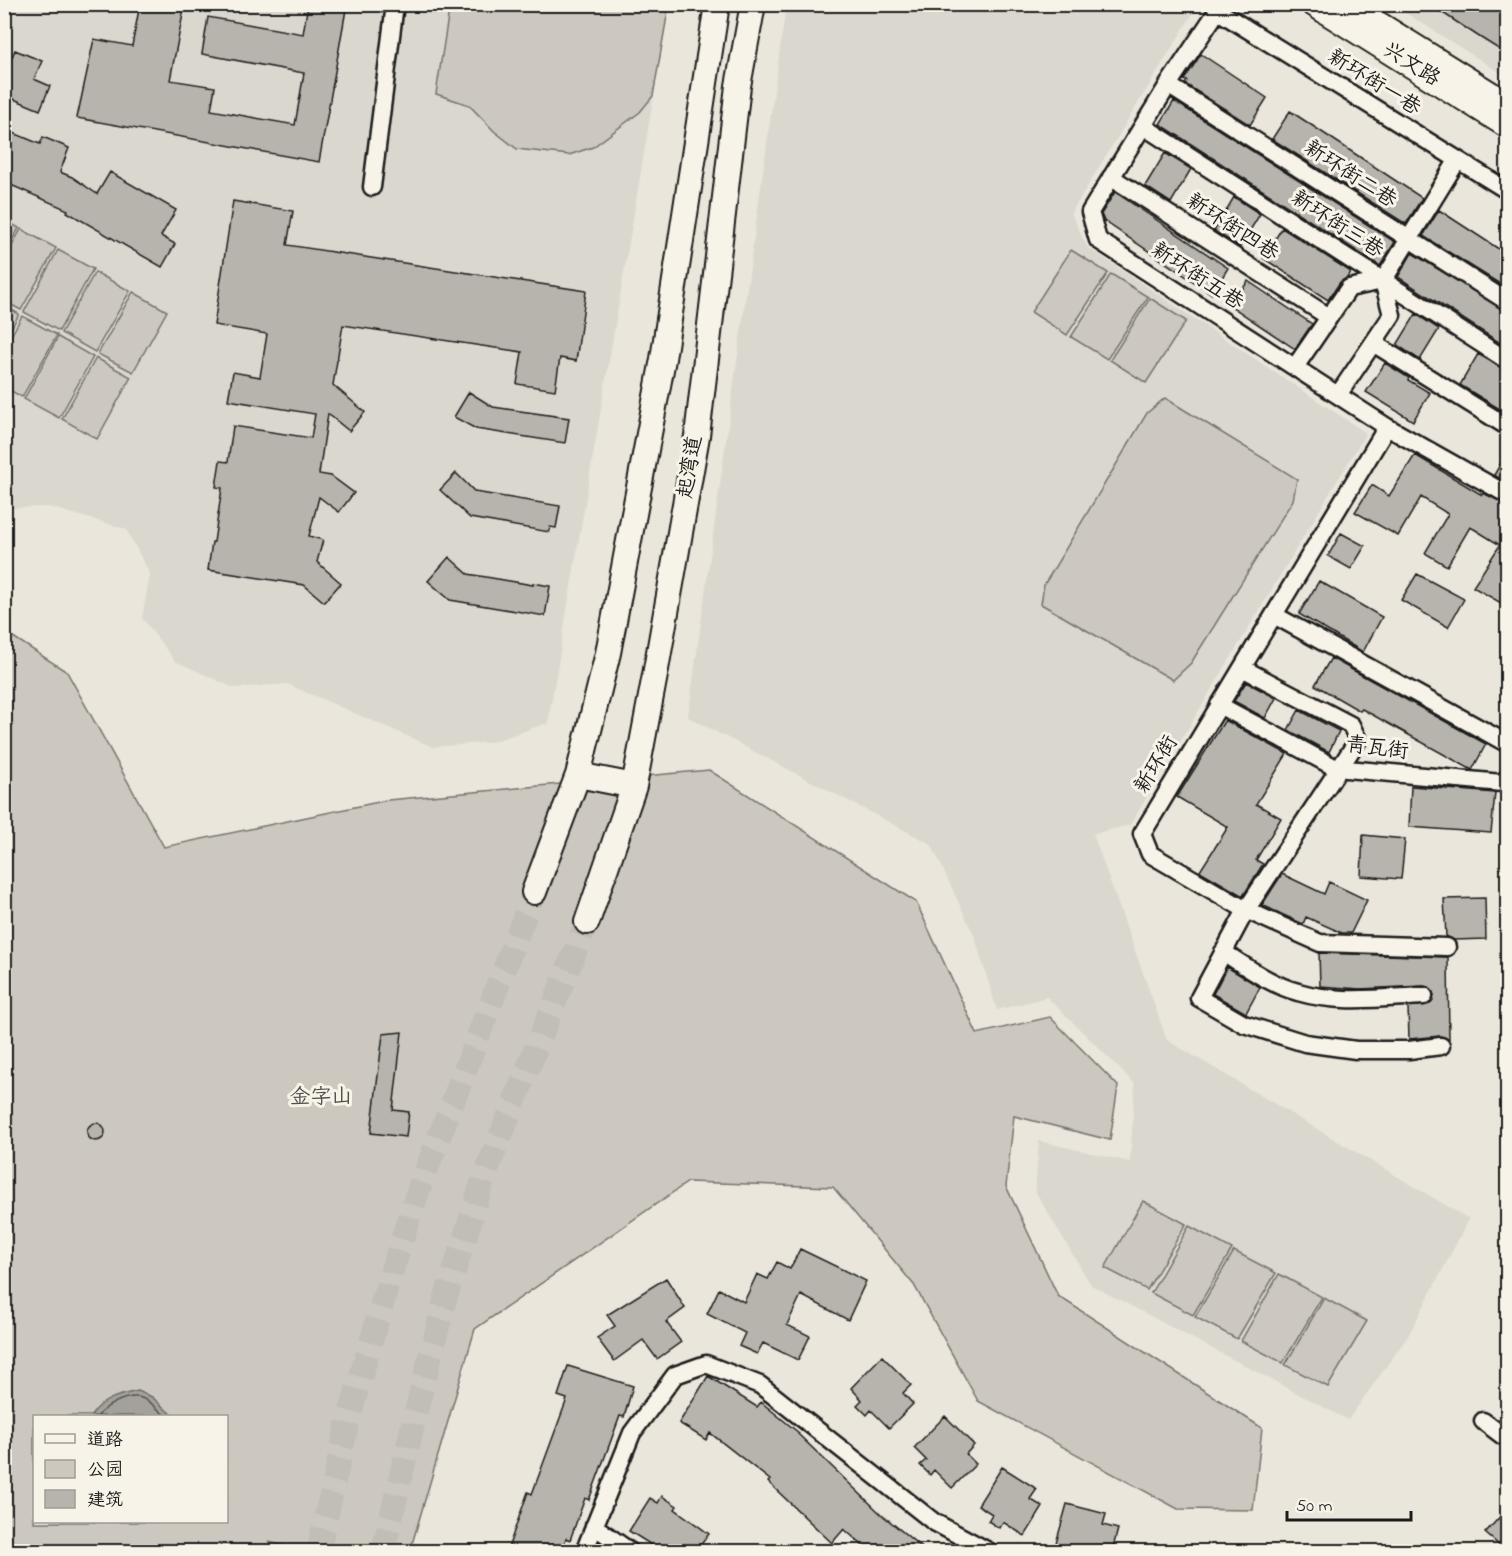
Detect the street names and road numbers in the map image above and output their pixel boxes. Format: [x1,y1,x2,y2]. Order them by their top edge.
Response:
street label: 兴文路 [1376,36,1446,94]
street label: 新环街一巷 [1322,42,1426,124]
street label: 新环街二巷 [1298,134,1402,216]
street label: 新环街三巷 [1285,184,1389,266]
street label: 新环街四巷 [1180,187,1284,269]
street label: 新环街五巷 [1145,236,1249,318]
street label: 起湾道 [671,434,711,500]
street label: 新环街 [1128,730,1186,800]
street label: 青瓦街 [1344,730,1410,768]

